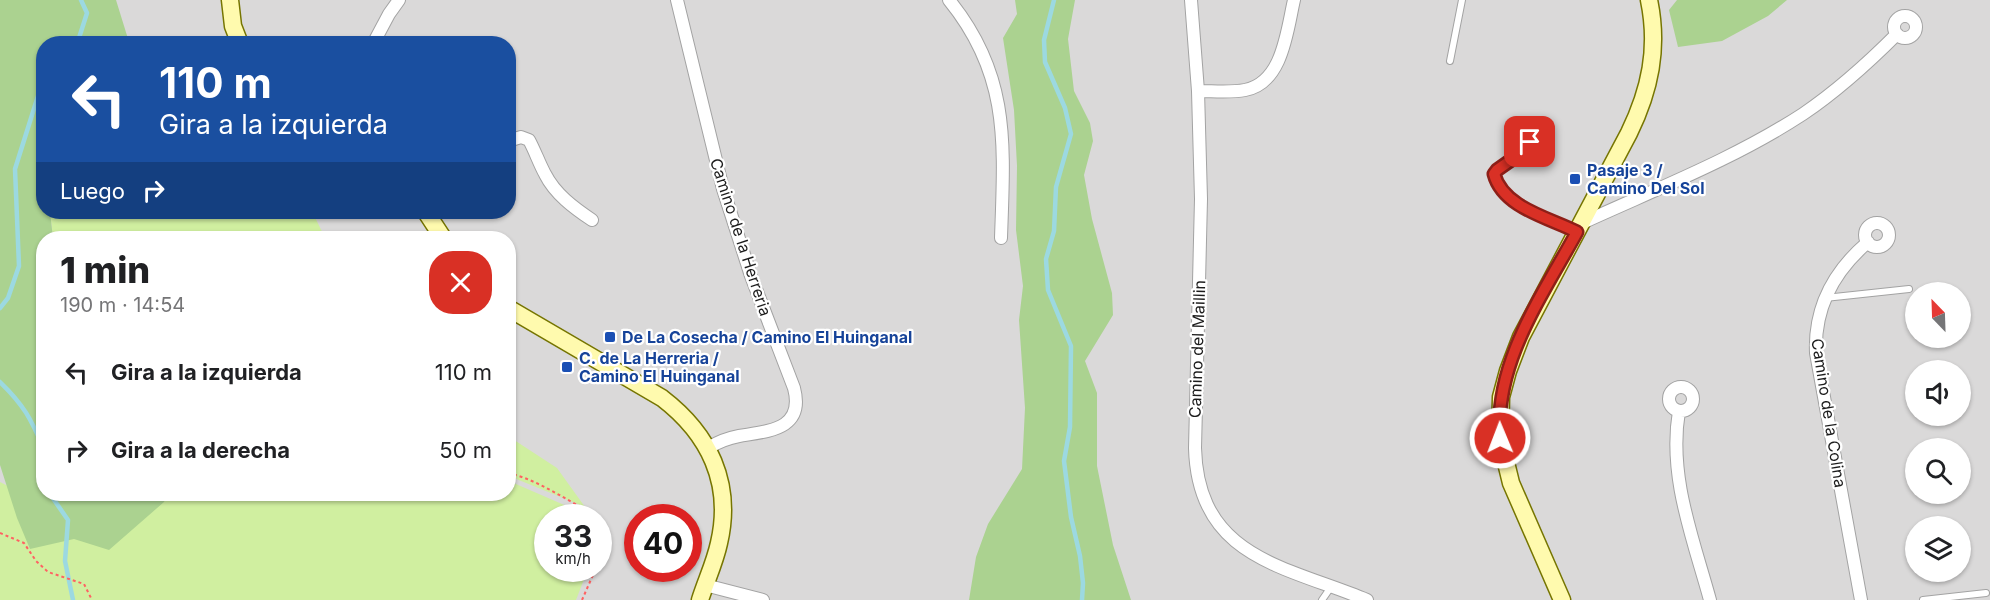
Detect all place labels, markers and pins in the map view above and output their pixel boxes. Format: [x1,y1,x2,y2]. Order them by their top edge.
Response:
pin [1504,116,1555,167]
place label: Pasaje 3 / Camino Del Sol [1587,160,1704,198]
marker: Pasaje 3 / Camino Del Sol [1568,172,1582,186]
place label: De La Cosecha / Camino El Huinganal [622,327,912,347]
marker: De La Cosecha / Camino El Huinganal [603,330,617,344]
place label: C. de La Herreria / Camino El Huinganal [579,348,740,386]
marker: C. de La Herreria / Camino El Huinganal [560,360,574,374]

